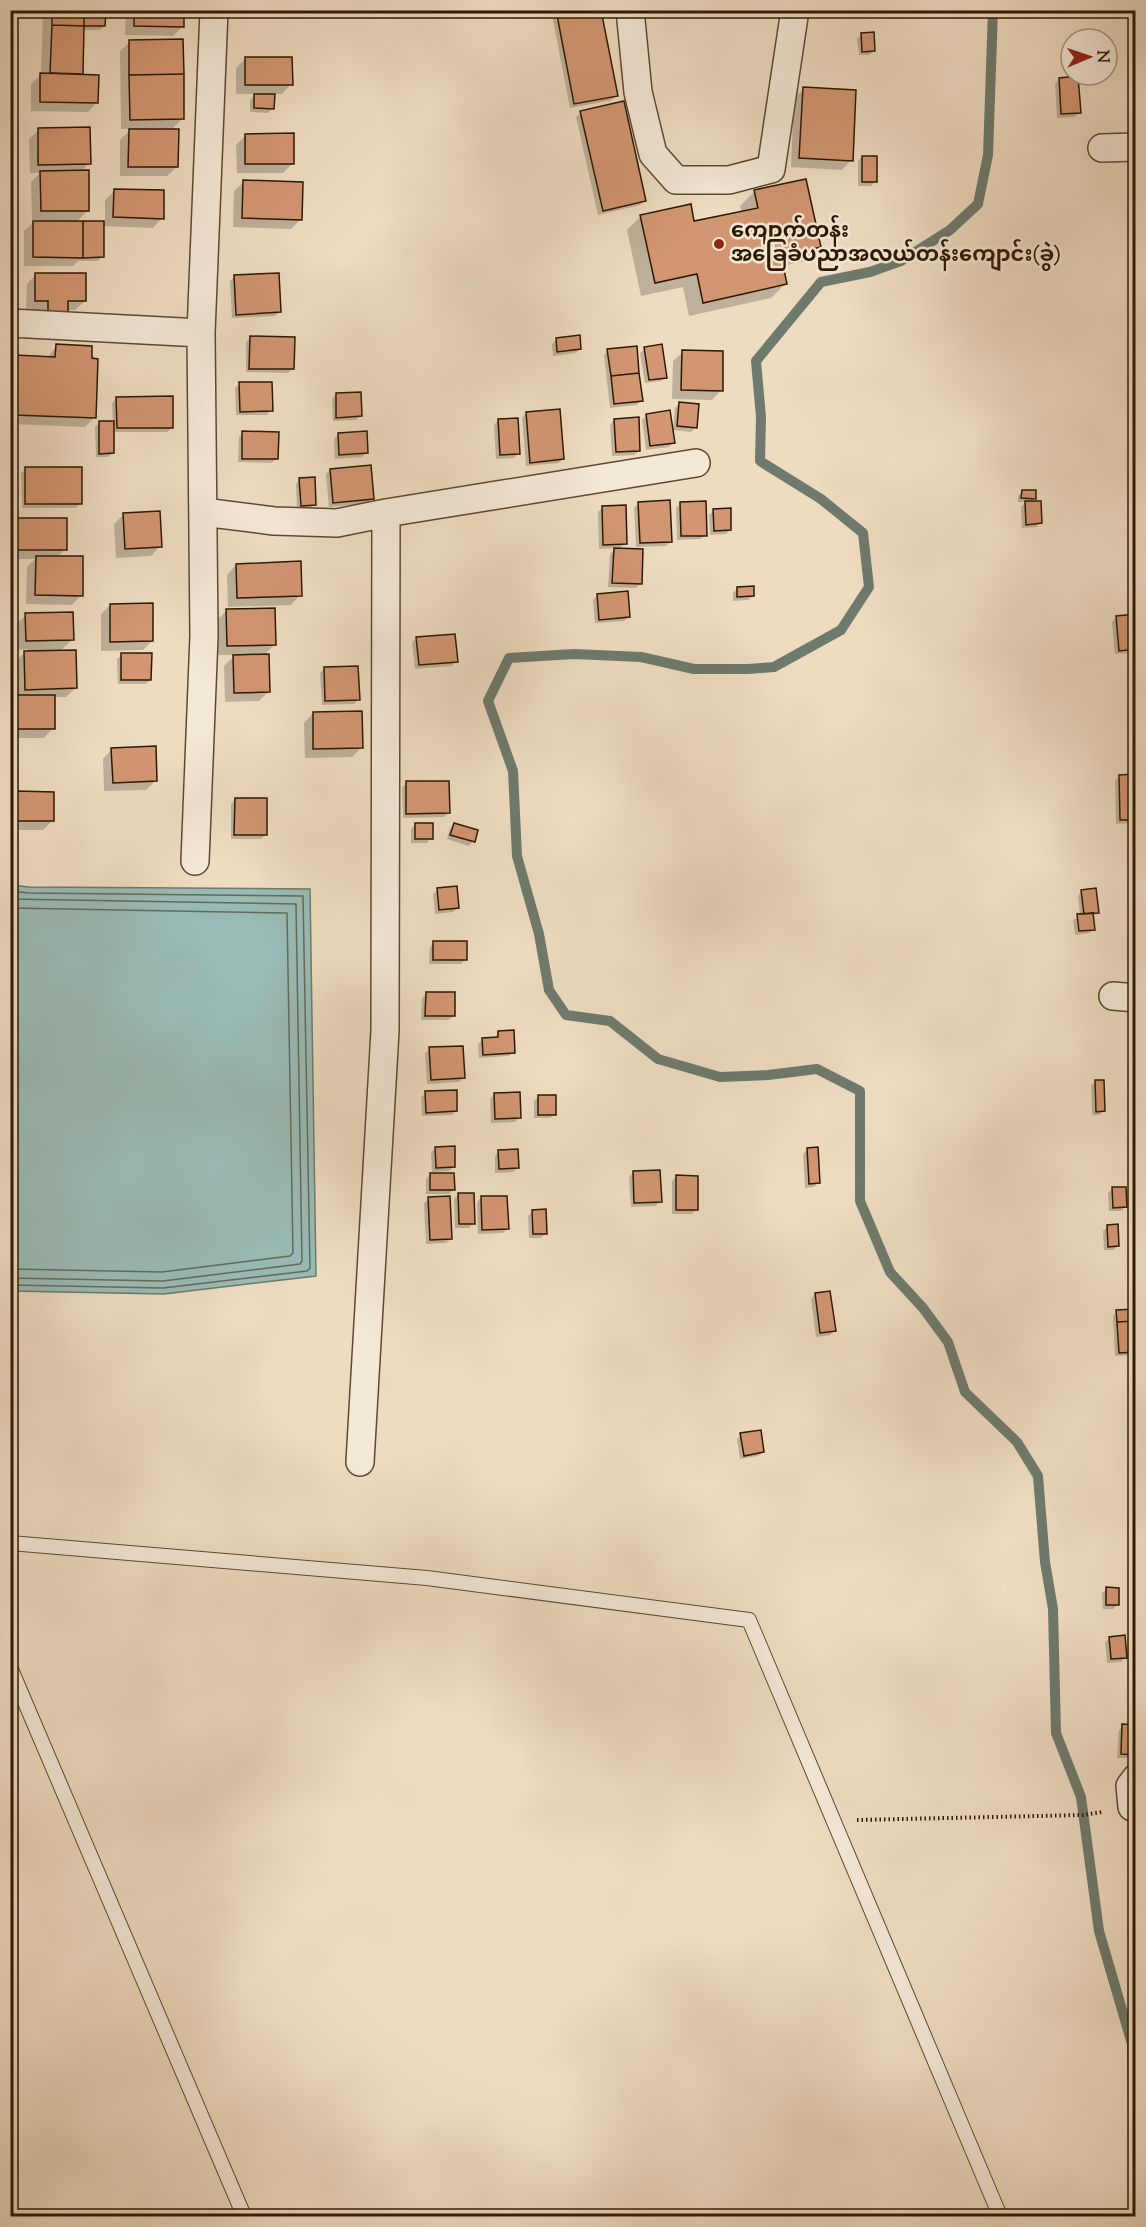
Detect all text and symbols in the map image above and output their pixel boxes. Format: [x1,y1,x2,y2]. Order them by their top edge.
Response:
north arrow [1059,27,1119,87]
text: N [1090,50,1113,64]
place label: ကျောက်တန်း အခြေခံပညာအလယ်တန်းကျောင်း(ခွဲ) [731,214,1061,272]
marker: ကျောက်တန်း အခြေခံပညာအလယ်တန်းကျောင်း(ခွဲ) [712,237,726,251]

